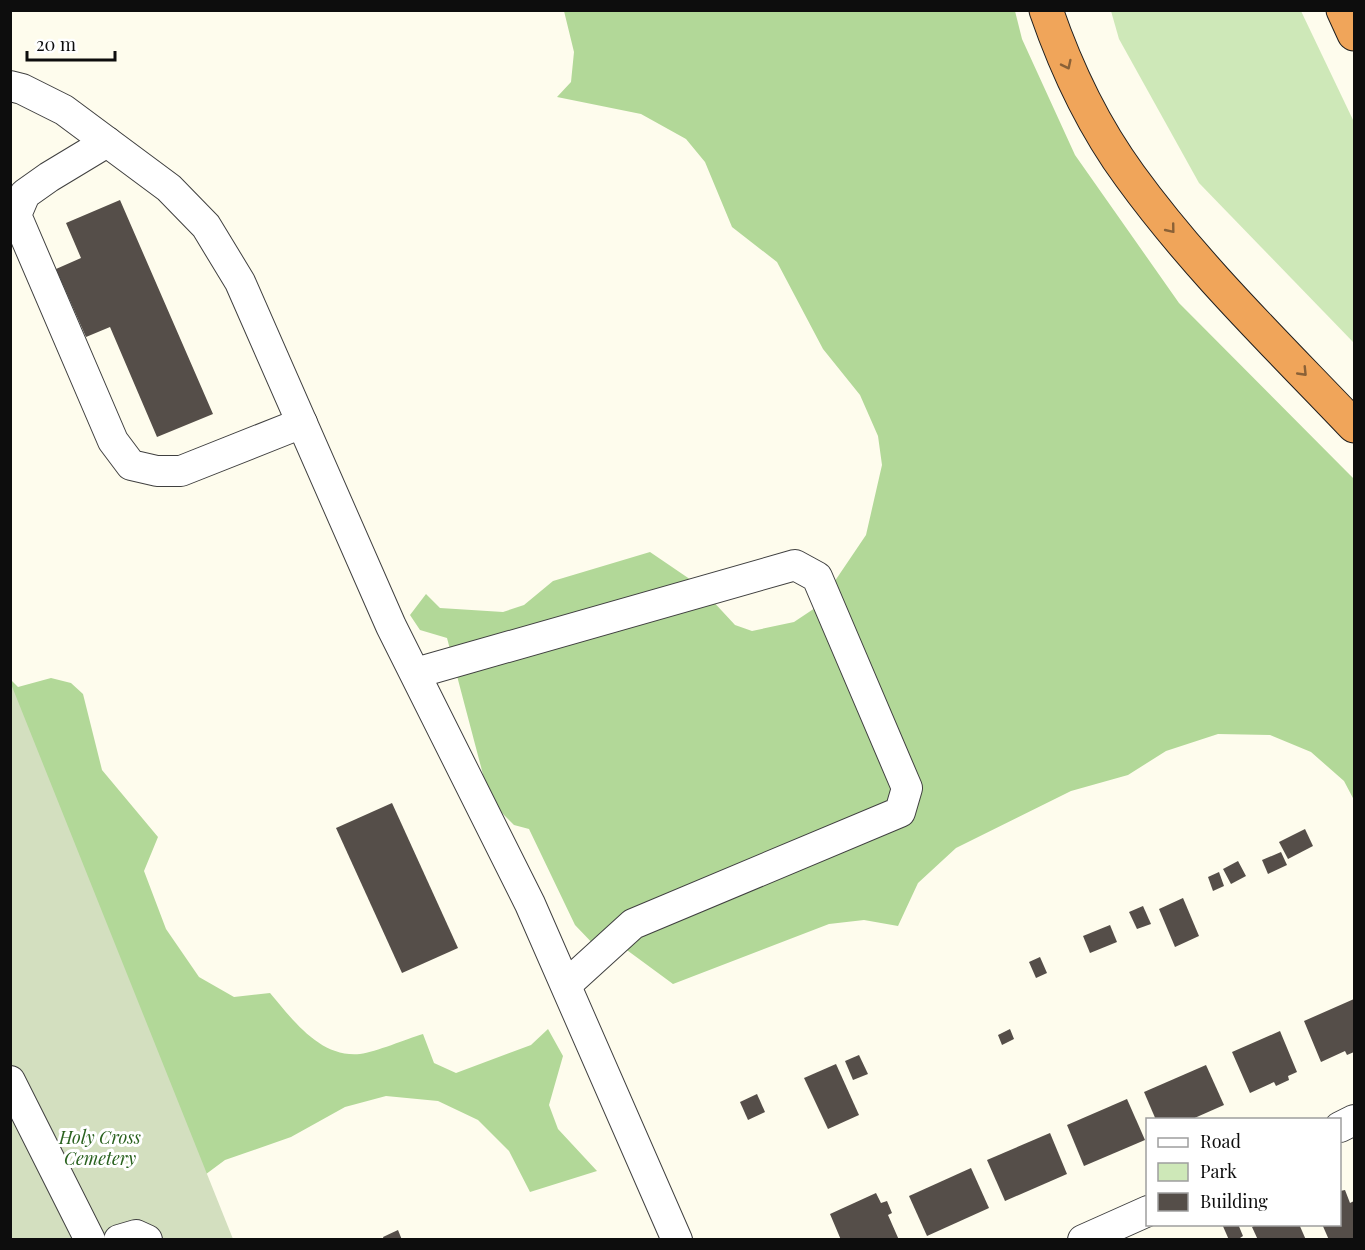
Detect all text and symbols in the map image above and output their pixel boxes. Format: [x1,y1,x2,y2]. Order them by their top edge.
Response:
scale bar [27,24,116,62]
text: 20 m [36,32,76,56]
one-way arrow [1060,58,1072,69]
one-way arrow [1163,223,1174,234]
one-way arrow [1296,365,1307,376]
legend [1146,1118,1341,1226]
park label: Holy Cross Cemetery [58,1125,141,1170]
text: Road [1200,1129,1241,1153]
text: Park [1200,1159,1237,1183]
text: Building [1200,1189,1268,1213]

